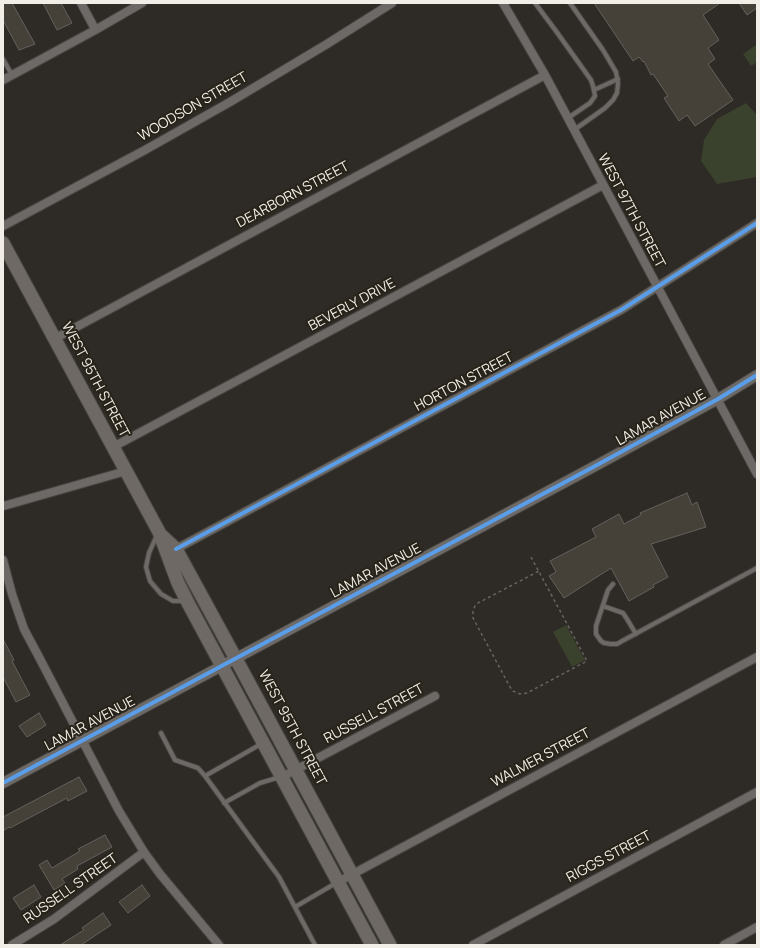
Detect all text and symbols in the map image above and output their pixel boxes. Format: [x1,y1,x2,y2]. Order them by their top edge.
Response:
street label: WOODSON STREET [135,69,251,145]
street label: WEST 97TH STREET [594,151,668,271]
street label: DEARBORN STREET [234,158,352,232]
street label: BEVERLY DRIVE [306,275,398,335]
street label: WEST 95TH STREET [58,319,132,441]
street label: HORTON STREET [412,349,516,415]
street label: LAMAR AVENUE [613,386,709,450]
street label: LAMAR AVENUE [328,540,424,602]
street label: WEST 95TH STREET [255,667,329,789]
street label: RUSSELL STREET [321,681,427,747]
street label: LAMAR AVENUE [42,693,138,755]
street label: WALMER STREET [489,725,593,791]
street label: RIGGS STREET [564,828,654,886]
street label: RUSSELL STREET [21,850,121,928]

